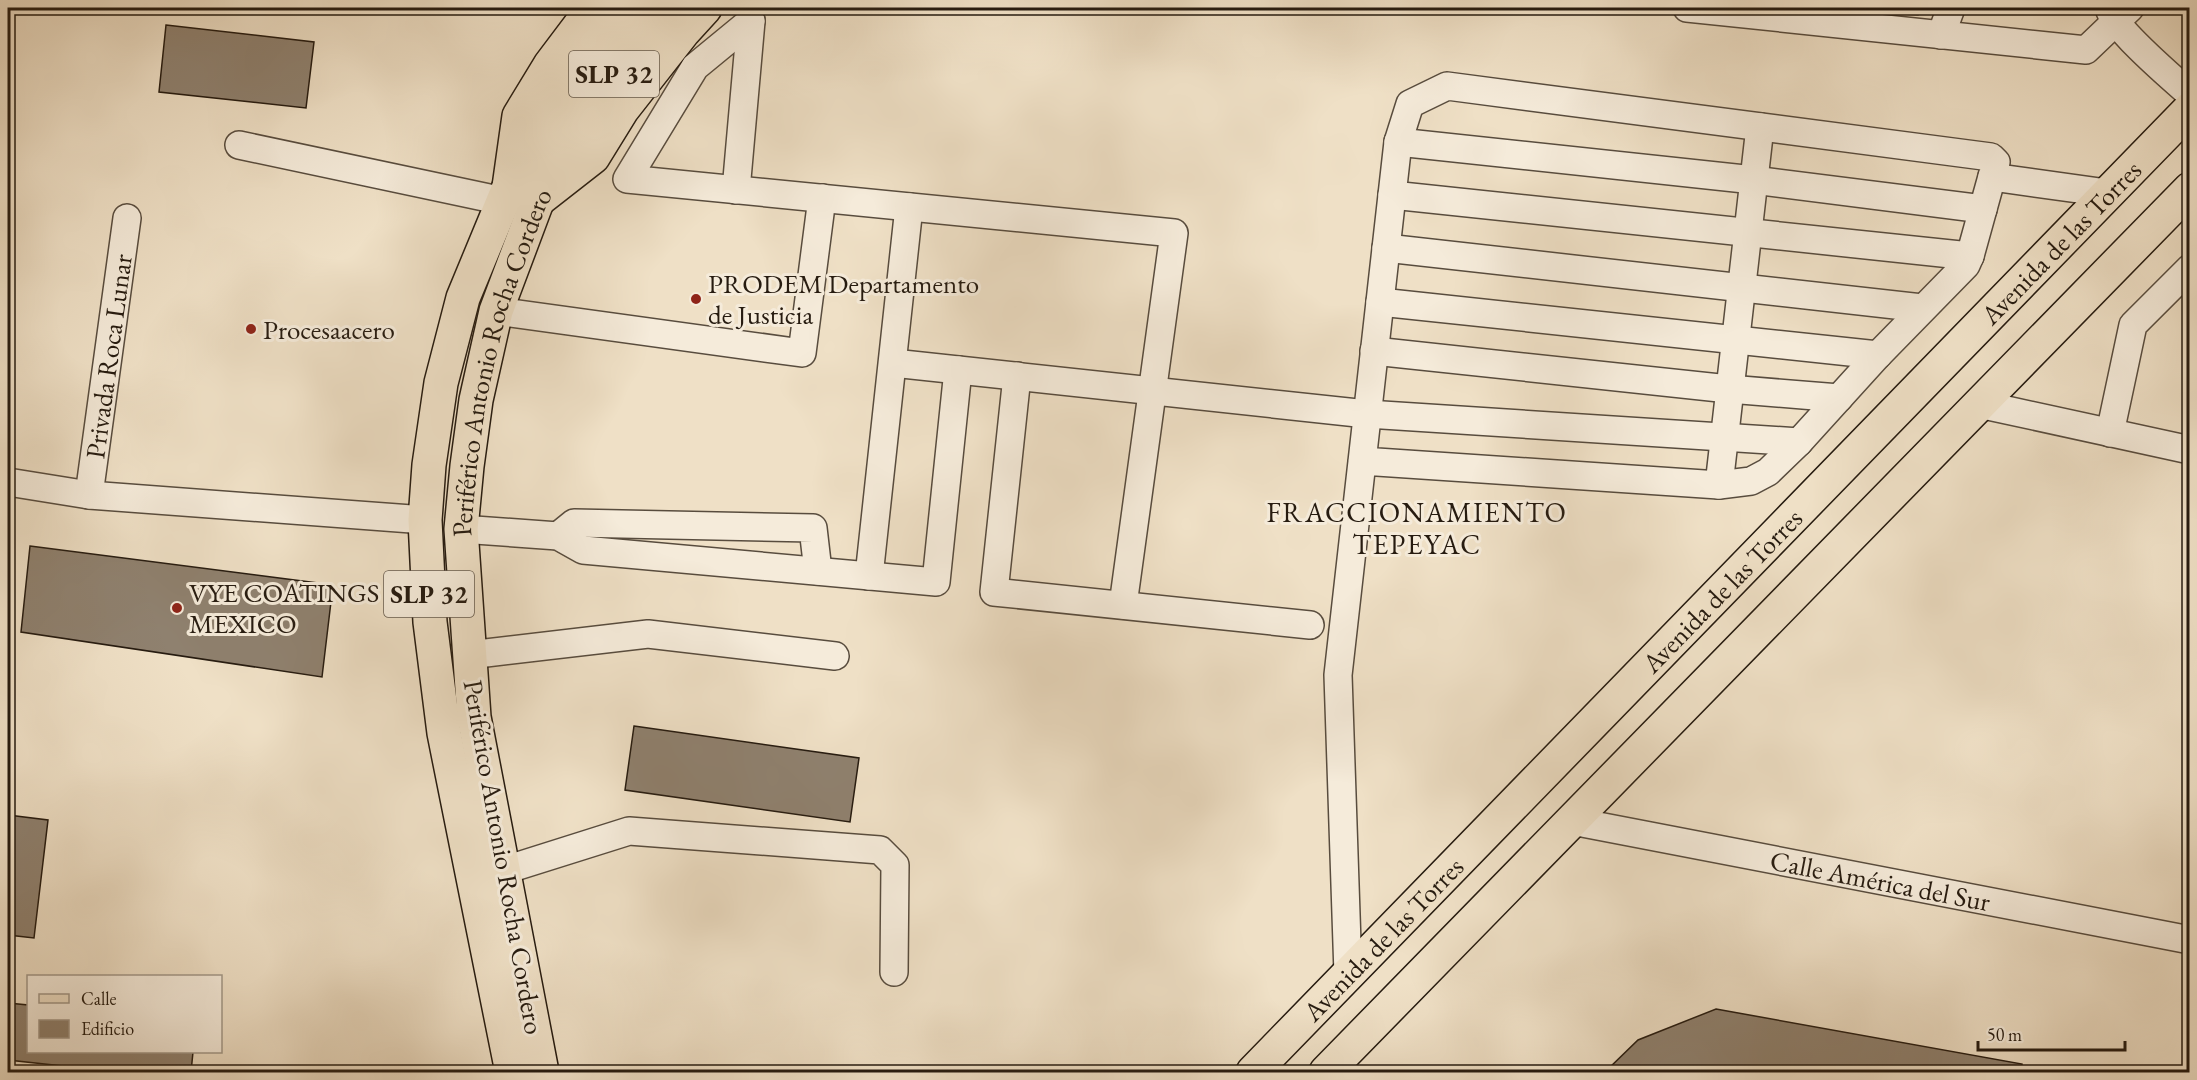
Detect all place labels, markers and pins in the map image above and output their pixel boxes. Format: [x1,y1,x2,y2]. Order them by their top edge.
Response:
place label: PRODEM Departamento de Justicia [708,266,979,332]
marker: PRODEM Departamento de Justicia [689,292,703,306]
place label: Procesaacero [263,312,395,347]
marker: Procesaacero [244,322,258,336]
place label: VYE COATINGS MEXICO [189,575,379,641]
marker: VYE COATINGS MEXICO [170,601,184,615]

